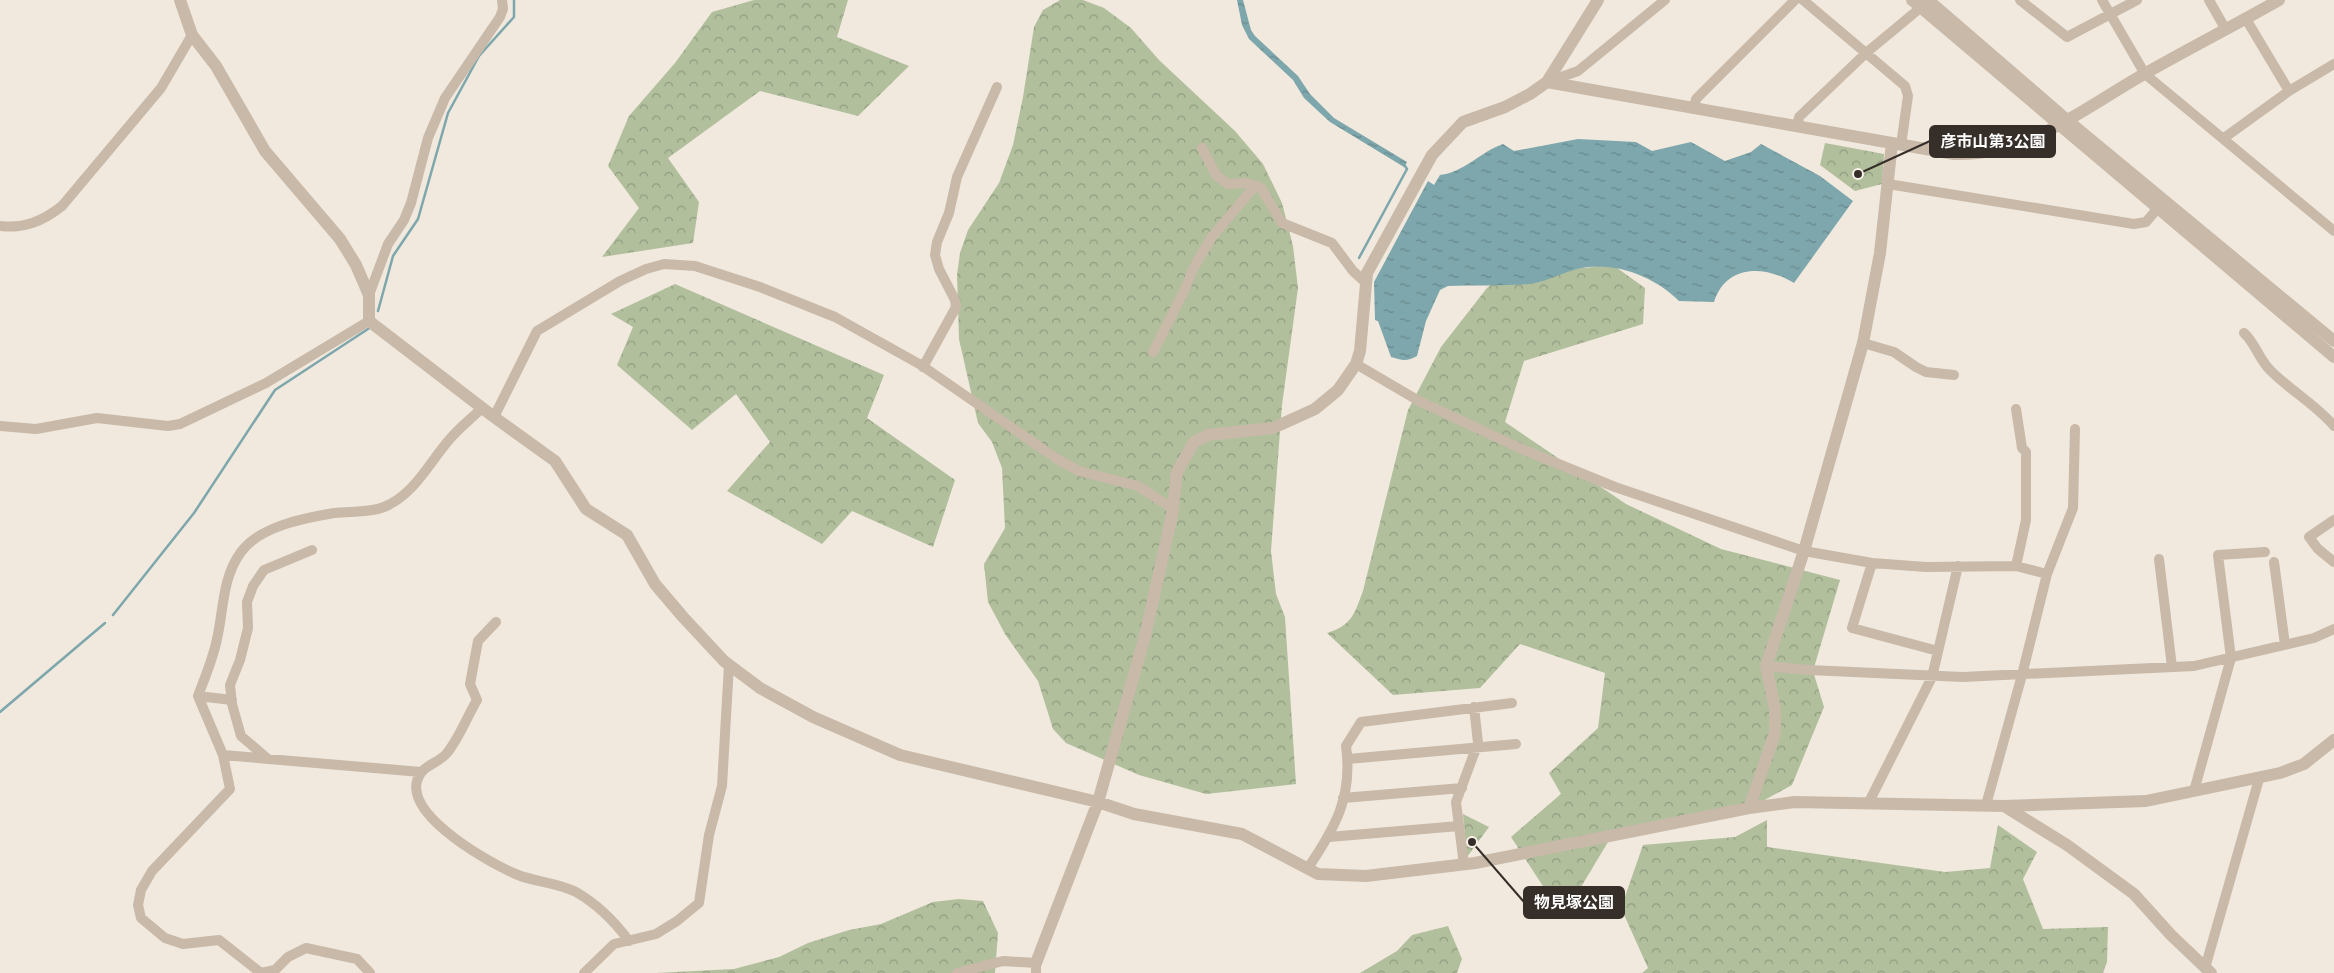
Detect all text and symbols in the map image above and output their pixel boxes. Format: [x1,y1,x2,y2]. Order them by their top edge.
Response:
callout: 彦市山第3公園 [1930,126,2055,157]
text: 彦市山第3公園 [1940,131,2046,151]
callout: 物見塚公園 [1524,887,1624,918]
text: 物見塚公園 [1534,892,1614,912]

